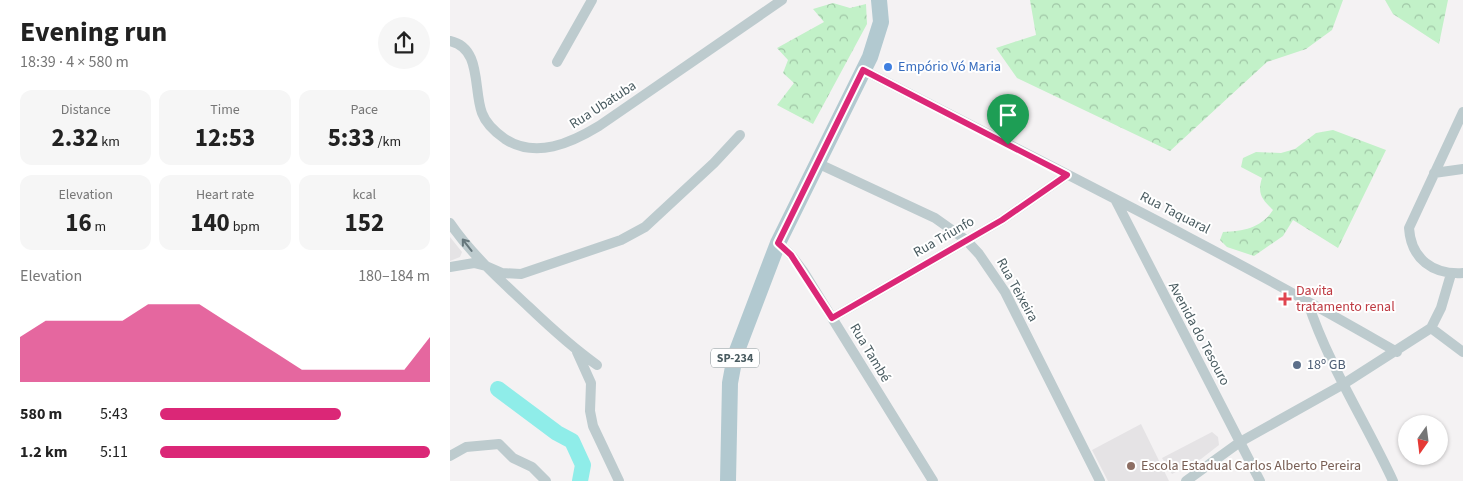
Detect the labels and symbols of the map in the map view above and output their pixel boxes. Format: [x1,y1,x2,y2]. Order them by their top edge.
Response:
place label: Empório Vó Maria [898,57,1001,77]
marker: Empório Vó Maria [882,61,894,73]
street label: Rua Ubatuba [566,76,640,134]
pin [987,94,1029,145]
street label: Rua Taquaral [1136,187,1214,239]
street label: Rua Triunfo [910,211,978,263]
one-way arrow [461,239,472,252]
street label: Rua Teixeira [991,254,1043,326]
street label: Avenida do Tesouro [1163,279,1235,389]
place label: Davita tratamento renal [1296,281,1395,317]
marker: Davita tratamento renal [1278,292,1292,306]
street label: Rua També [845,320,895,386]
road number: SP-234 [711,348,759,368]
place label: 18º GB [1307,355,1346,375]
marker: 18º GB [1291,359,1303,371]
north arrow [1398,415,1448,465]
place label: Escola Estadual Carlos Alberto Pereira [1141,456,1361,476]
marker: Escola Estadual Carlos Alberto Pereira [1125,460,1137,472]

